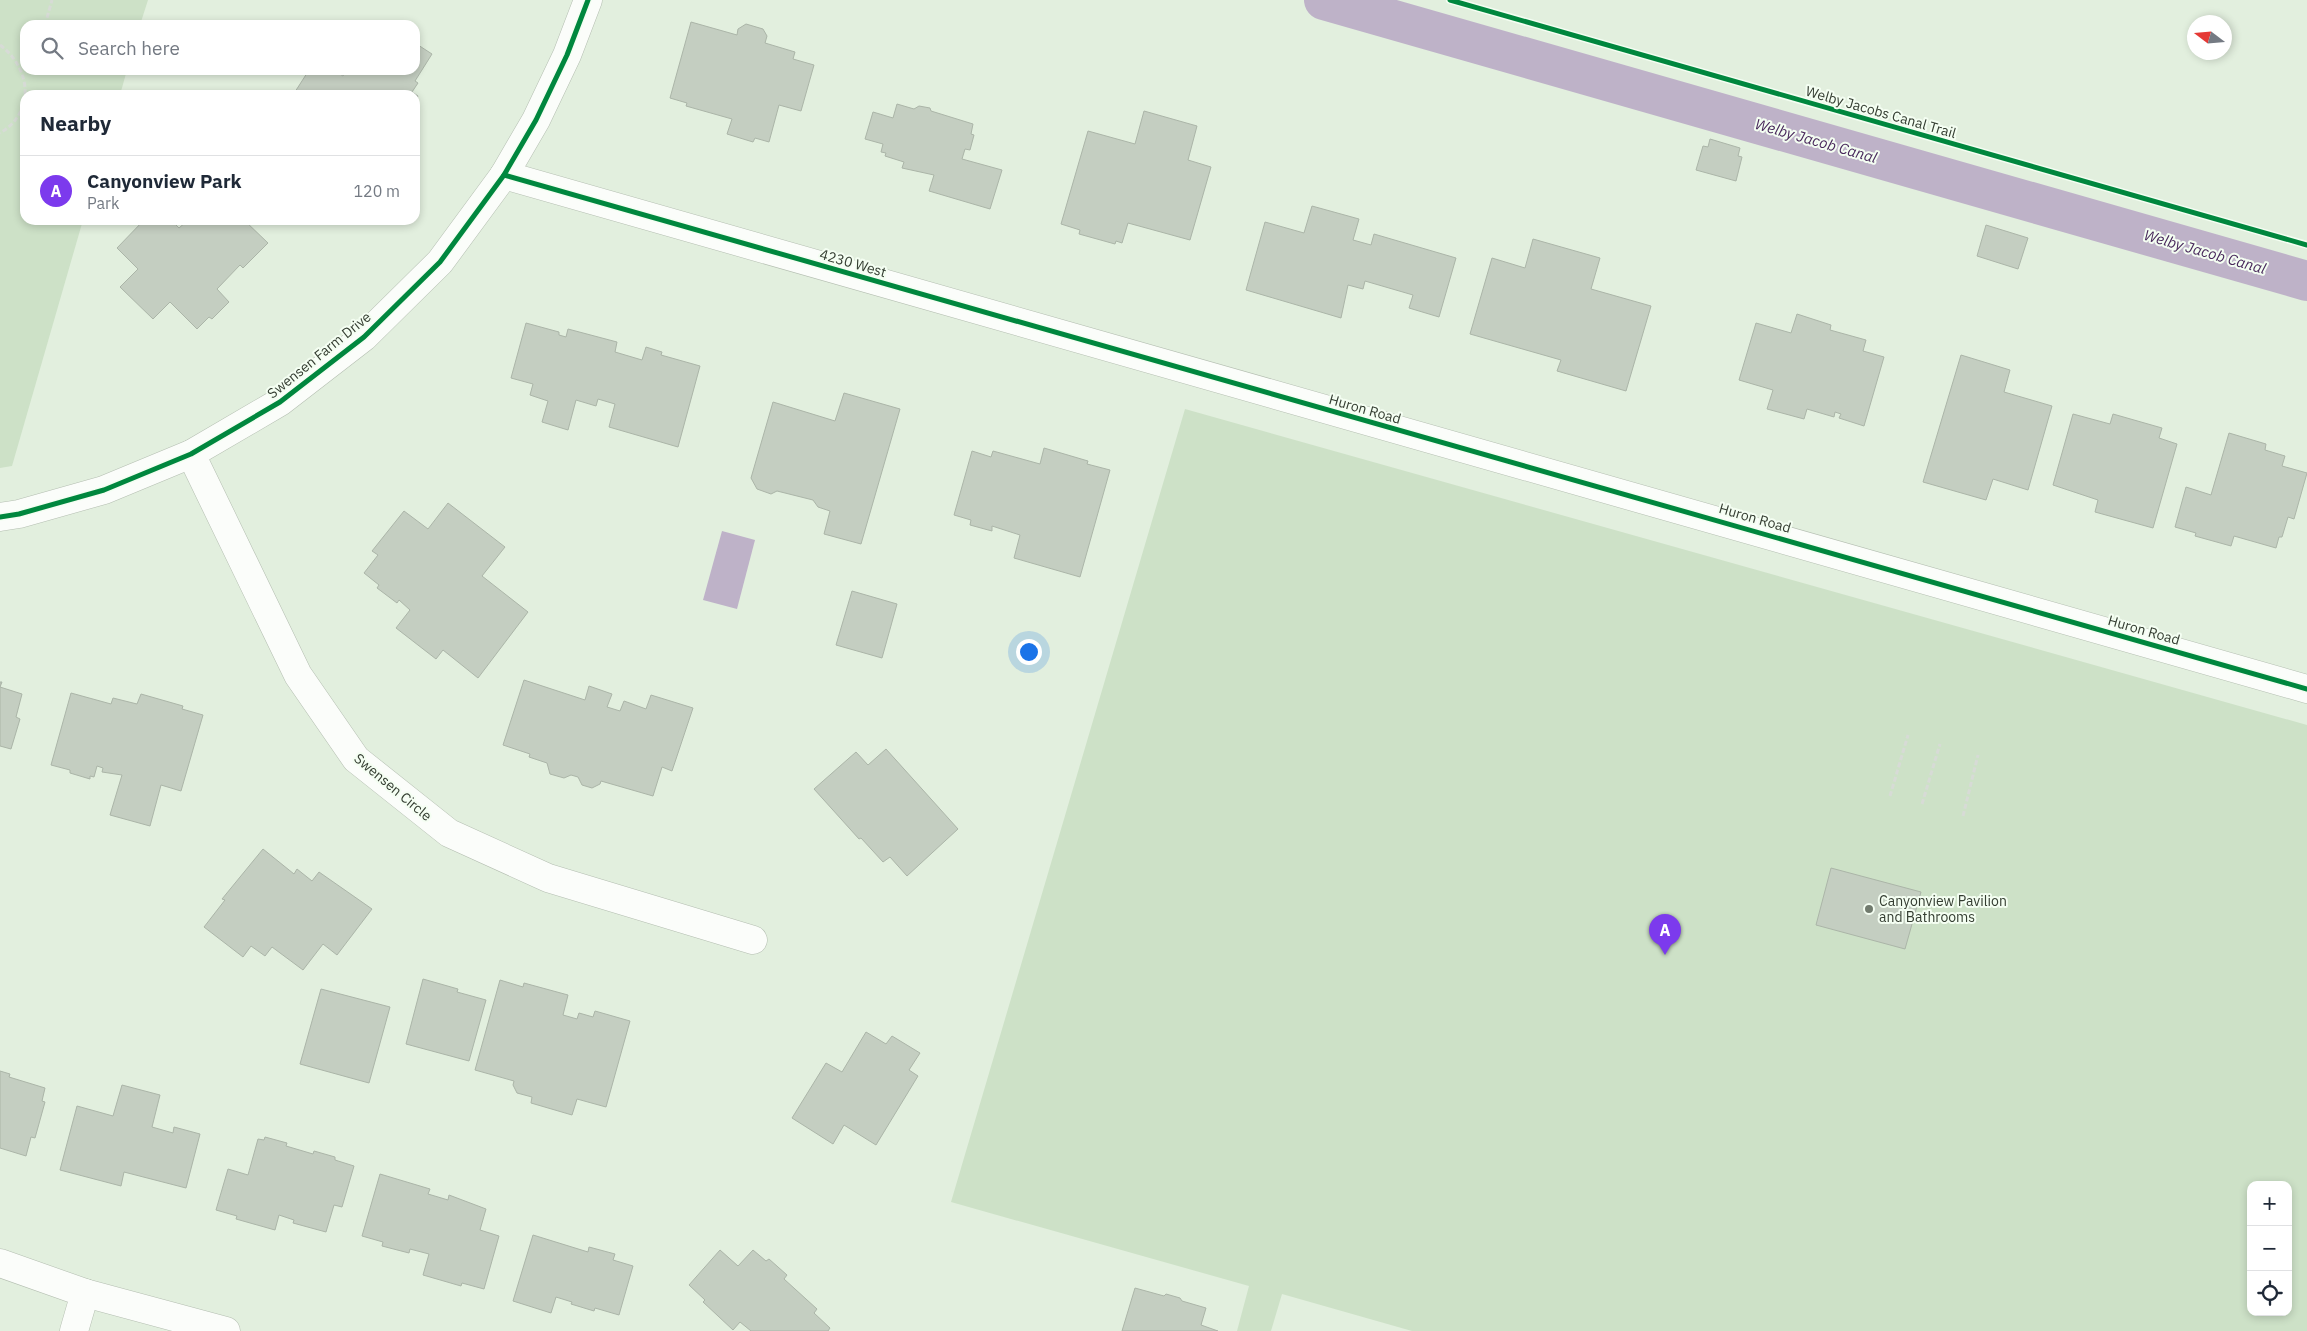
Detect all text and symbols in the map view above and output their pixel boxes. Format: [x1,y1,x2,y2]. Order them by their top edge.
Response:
north arrow [2187,15,2232,60]
search box [20,20,420,75]
icon: search [38,34,66,62]
text: Search here [78,36,180,60]
street label: Welby Jacobs Canal Trail [1804,82,1958,142]
text: Nearby [40,109,111,137]
water label: Welby Jacob Canal [1753,114,1879,167]
text: Canyonview Park [87,169,242,193]
text: A [51,181,61,201]
text: 120 m [353,181,400,201]
text: Park [87,193,119,213]
water label: Welby Jacob Canal [2142,225,2268,278]
street label: 4230 West [818,245,888,281]
street label: Swensen Farm Drive [264,307,375,402]
street label: Huron Road [1327,390,1403,428]
street label: Huron Road [1717,499,1793,537]
street label: Huron Road [2106,611,2182,649]
your location [1016,639,1042,665]
street label: Swensen Circle [350,749,436,825]
place label: Canyonview Pavilion and Bathrooms [1879,892,2007,926]
marker: Canyonview Pavilion and Bathrooms [1863,903,1875,915]
pin: A [1649,914,1681,955]
map controls [2247,1181,2292,1316]
button: + [2247,1181,2292,1226]
button: − [2247,1226,2292,1271]
button: locate [2247,1271,2292,1316]

